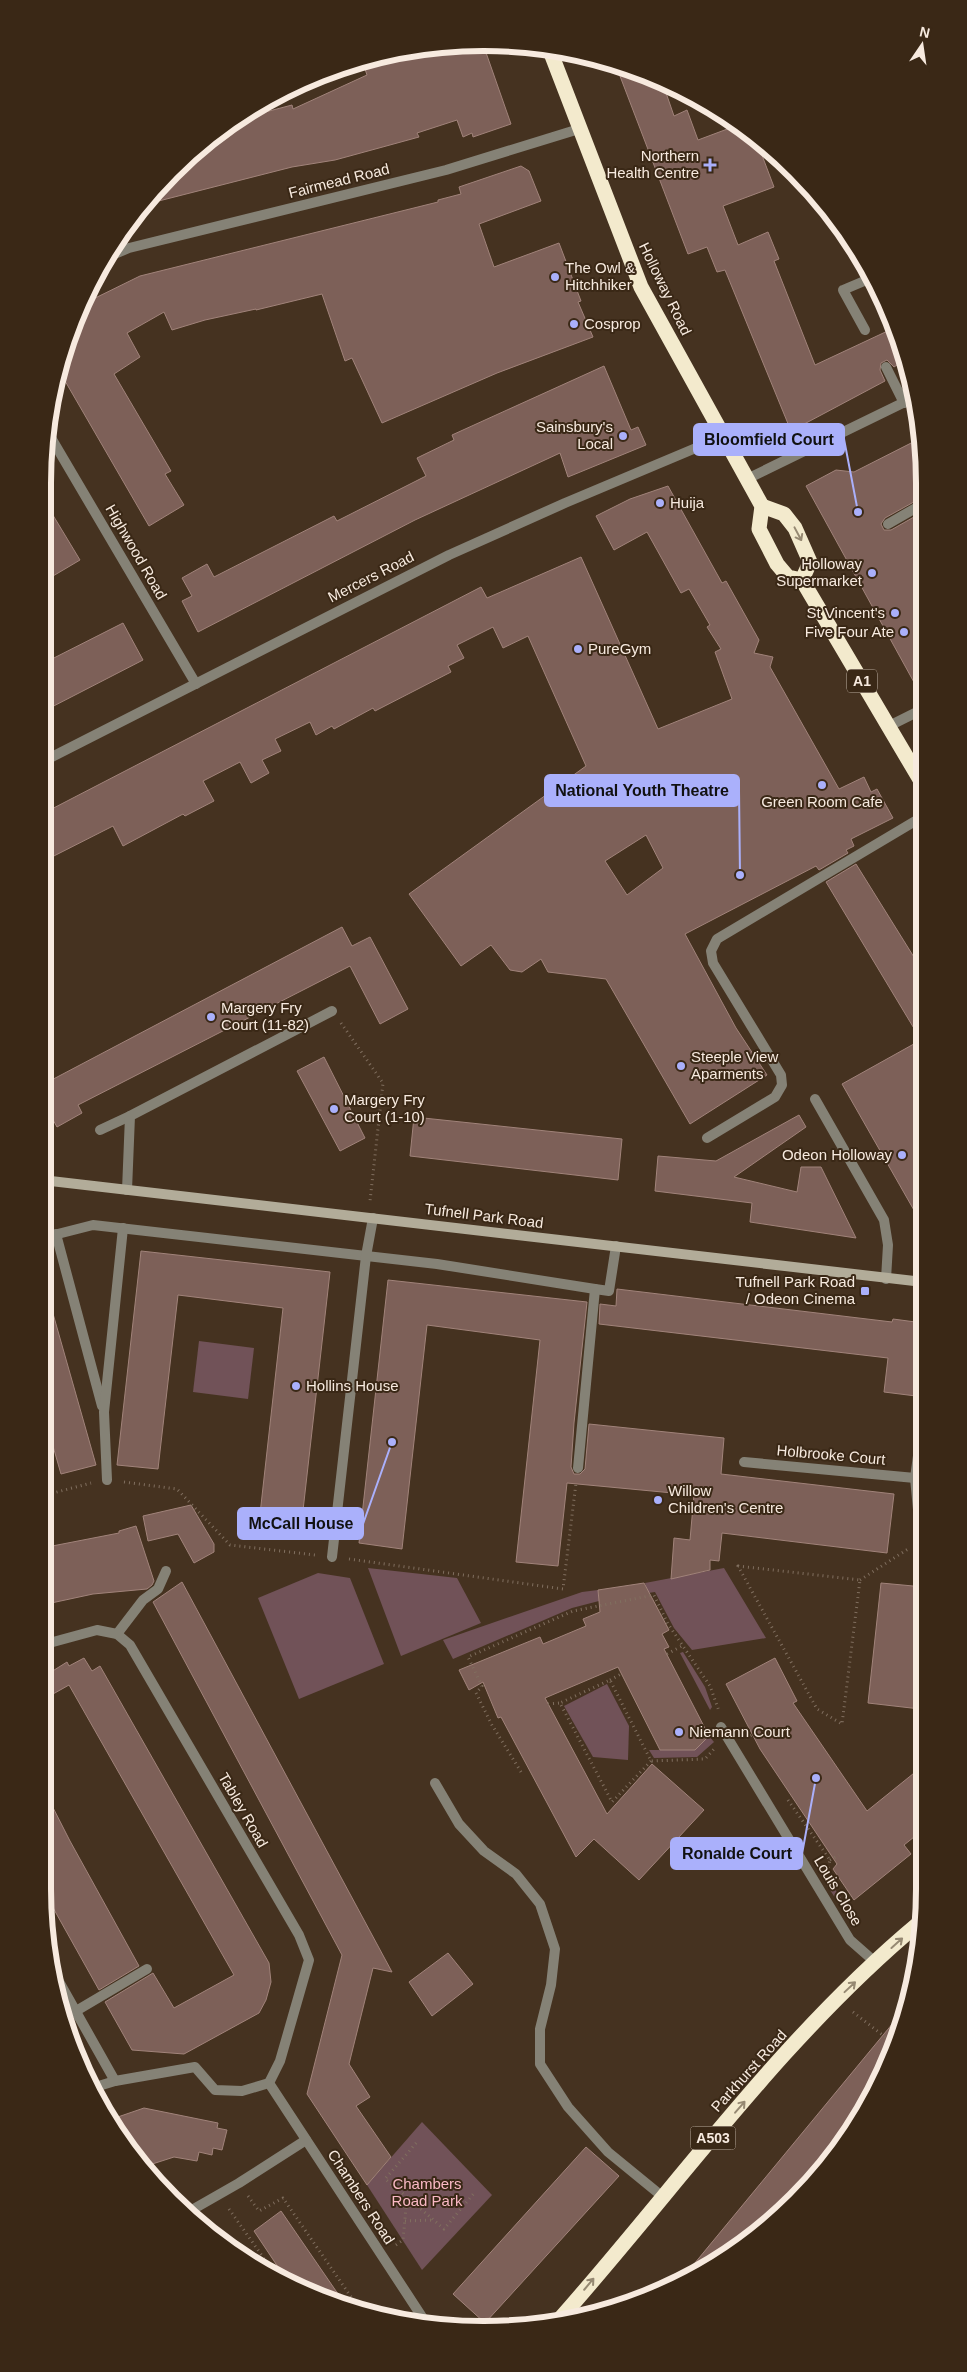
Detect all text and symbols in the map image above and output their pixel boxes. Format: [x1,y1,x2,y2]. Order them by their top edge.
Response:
north arrow [897,20,947,70]
text: N [918,23,932,41]
place label: Northern Health Centre [606,147,699,181]
marker: Northern Health Centre [703,158,717,172]
street label: Fairmead Road [287,160,391,201]
street label: Holloway Road [636,240,695,338]
place label: The Owl & Hitchhiker [565,259,635,293]
marker: The Owl & Hitchhiker [549,271,561,283]
place label: Cosprop [584,315,641,332]
marker: Cosprop [568,318,580,330]
place label: Sainsbury's Local [536,418,613,452]
callout: Bloomfield Court [694,424,844,455]
marker: Sainsbury's Local [617,430,629,442]
text: Bloomfield Court [704,431,835,448]
place label: Huija [670,494,705,511]
marker: Huija [654,497,666,509]
street label: Highwood Road [102,501,170,602]
one-way arrow [793,527,803,542]
street label: Mercers Road [325,548,417,606]
place label: Holloway Supermarket [776,555,863,589]
marker: Holloway Supermarket [866,567,878,579]
place label: St Vincent's [807,604,885,621]
marker: St Vincent's [889,607,901,619]
place label: Five Four Ate [805,623,894,640]
marker: Five Four Ate [898,626,910,638]
place label: PureGym [588,640,651,657]
marker: PureGym [572,643,584,655]
road number: A1 [847,669,877,692]
callout: National Youth Theatre [545,775,739,806]
marker: Green Room Cafe [816,779,828,791]
text: National Youth Theatre [555,782,729,799]
place label: Green Room Cafe [761,793,883,810]
place label: Margery Fry Court (11-82) [221,999,309,1033]
marker: Margery Fry Court (11-82) [205,1011,217,1023]
place label: Steeple View Aparments [691,1048,778,1082]
marker: Steeple View Aparments [675,1060,687,1072]
place label: Margery Fry Court (1-10) [344,1091,425,1125]
marker: Margery Fry Court (1-10) [328,1103,340,1115]
place label: Odeon Holloway [782,1146,892,1163]
marker: Odeon Holloway [896,1149,908,1161]
street label: Tufnell Park Road [424,1200,544,1231]
place label: Tufnell Park Road / Odeon Cinema [735,1273,856,1307]
marker: Tufnell Park Road / Odeon Cinema [859,1285,871,1297]
place label: Hollins House [306,1377,399,1394]
marker: Hollins House [290,1380,302,1392]
street label: Holbrooke Court [776,1441,887,1468]
place label: Willow Children's Centre [668,1482,783,1516]
marker: Willow Children's Centre [652,1494,664,1506]
callout: McCall House [238,1508,363,1539]
text: McCall House [249,1515,354,1532]
place label: Niemann Court [689,1723,791,1740]
marker: Niemann Court [673,1726,685,1738]
street label: Tabley Road [215,1769,272,1850]
callout: Ronalde Court [671,1838,802,1869]
text: Ronalde Court [682,1845,793,1862]
street label: Louis Close [811,1853,866,1929]
one-way arrow [890,1937,903,1948]
one-way arrow [843,1981,856,1993]
street label: Parkhurst Road [707,2026,790,2115]
one-way arrow [734,2100,745,2113]
road number: A503 [690,2126,736,2150]
street label: Chambers Road [325,2146,398,2247]
park label: Chambers Road Park [392,2175,463,2209]
one-way arrow [584,2278,595,2291]

